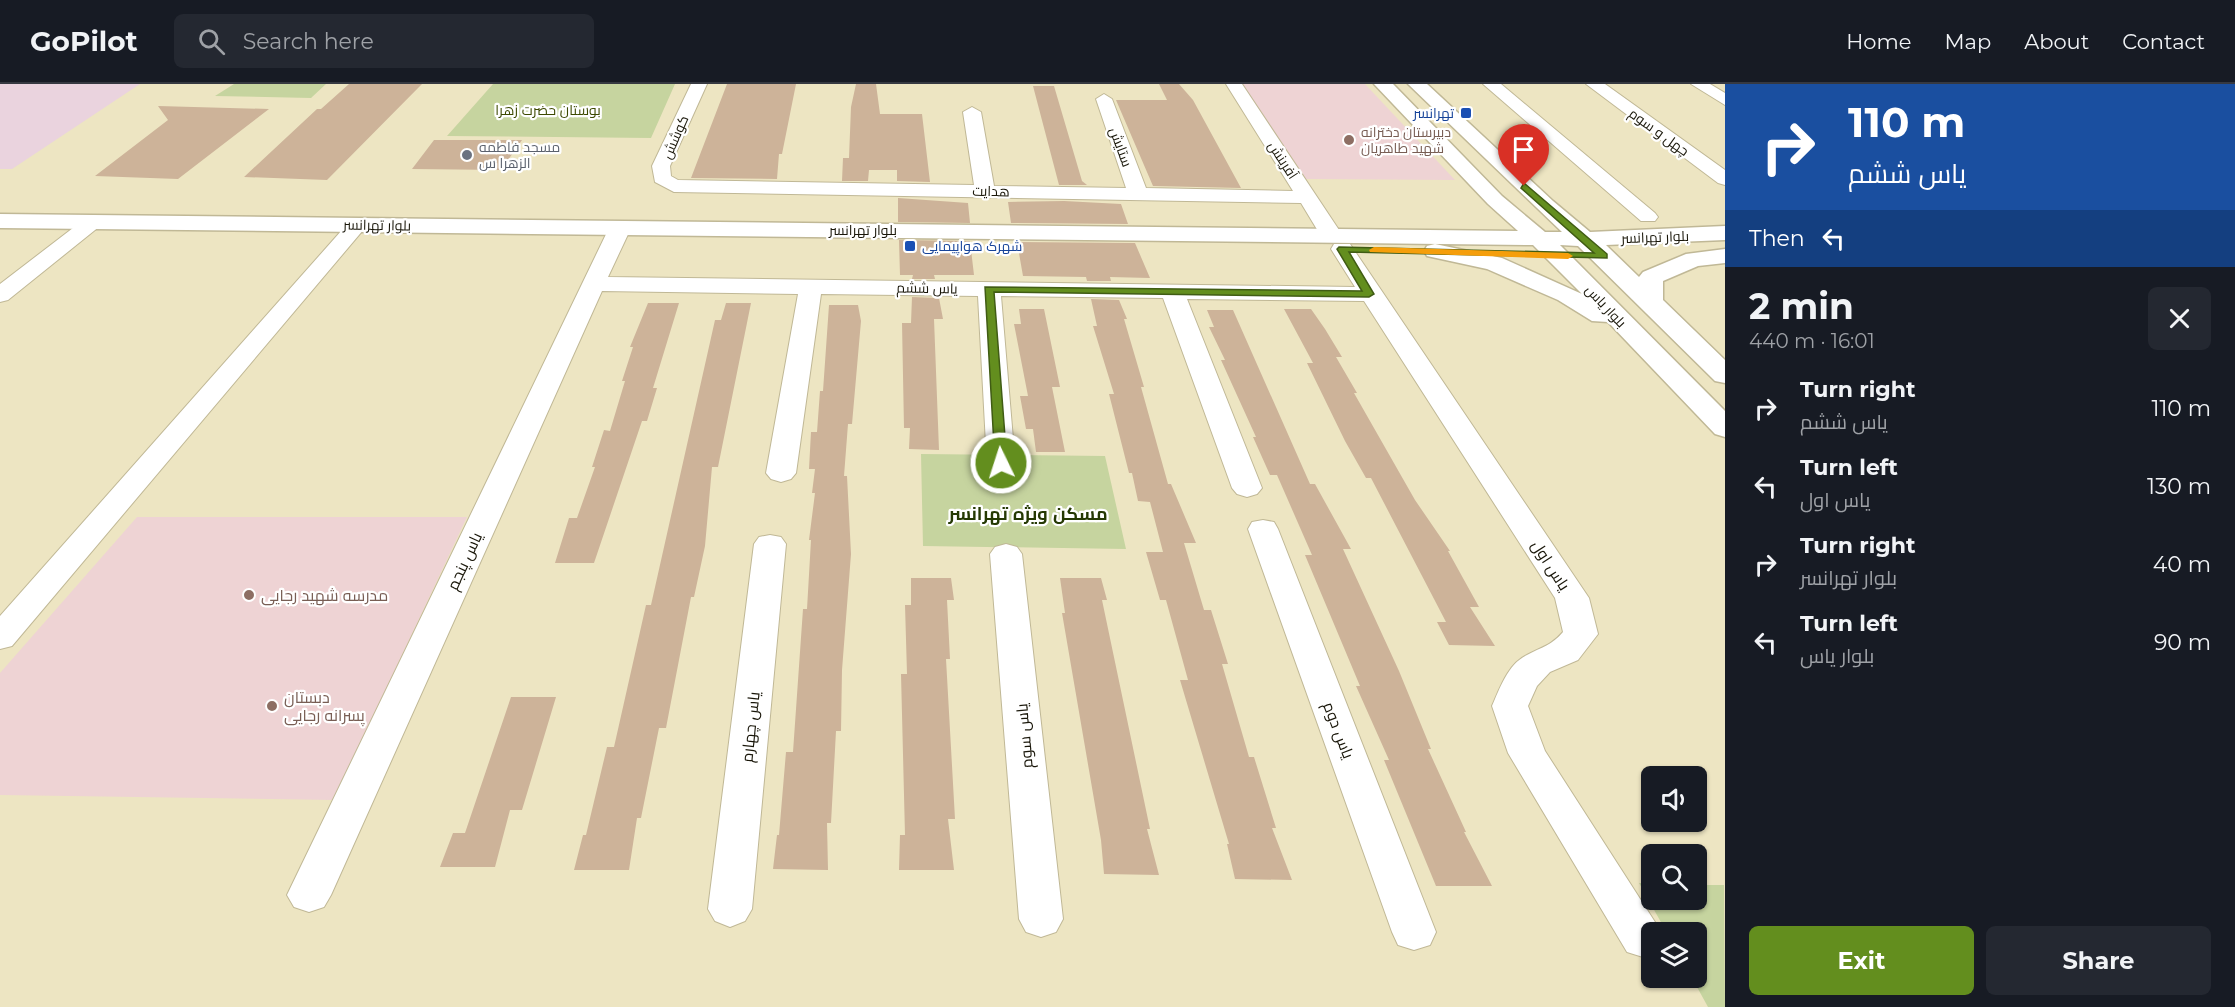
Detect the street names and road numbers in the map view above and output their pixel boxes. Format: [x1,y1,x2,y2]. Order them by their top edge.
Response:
street label: چهل و سوم [1625,104,1693,161]
street label: کوشش [657,112,693,162]
street label: ستایش [1106,125,1136,169]
street label: آفرینش [1264,138,1302,183]
street label: هدایت [972,182,1010,200]
street label: بلوار تهرانسر [342,215,411,235]
street label: بلوار تهرانسر [828,221,897,239]
street label: بلوار تهرانسر [1620,227,1689,247]
street label: یاس ششم [896,278,958,299]
street label: بلوار یاس [1582,281,1630,331]
street label: یاس پنجم [443,529,488,594]
street label: یاس اول [1526,537,1574,595]
street label: یاس چهارم [737,690,766,764]
street label: یاس دوم [1317,699,1358,763]
street label: یاس سوم [1012,702,1039,769]

